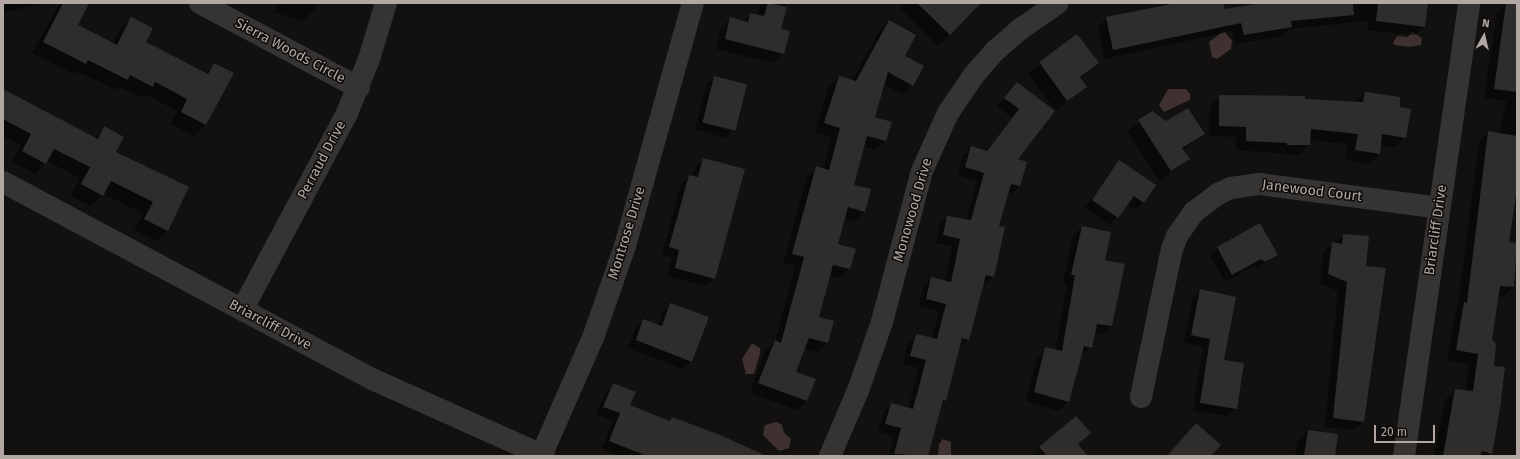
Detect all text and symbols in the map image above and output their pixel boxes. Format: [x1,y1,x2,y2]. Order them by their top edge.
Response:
street label: Sierra Woods Circle [232,15,348,87]
north arrow [1464,16,1504,56]
text: N [1481,17,1490,31]
street label: Perraud Drive [294,118,350,202]
street label: Monowood Drive [890,156,936,264]
street label: Janewood Court [1261,177,1363,205]
street label: Briarcliff Drive [1421,184,1451,276]
street label: Montrose Drive [605,185,649,281]
street label: Briarcliff Drive [226,296,314,354]
scale bar [1376,417,1437,443]
text: 20 m [1381,425,1407,439]

